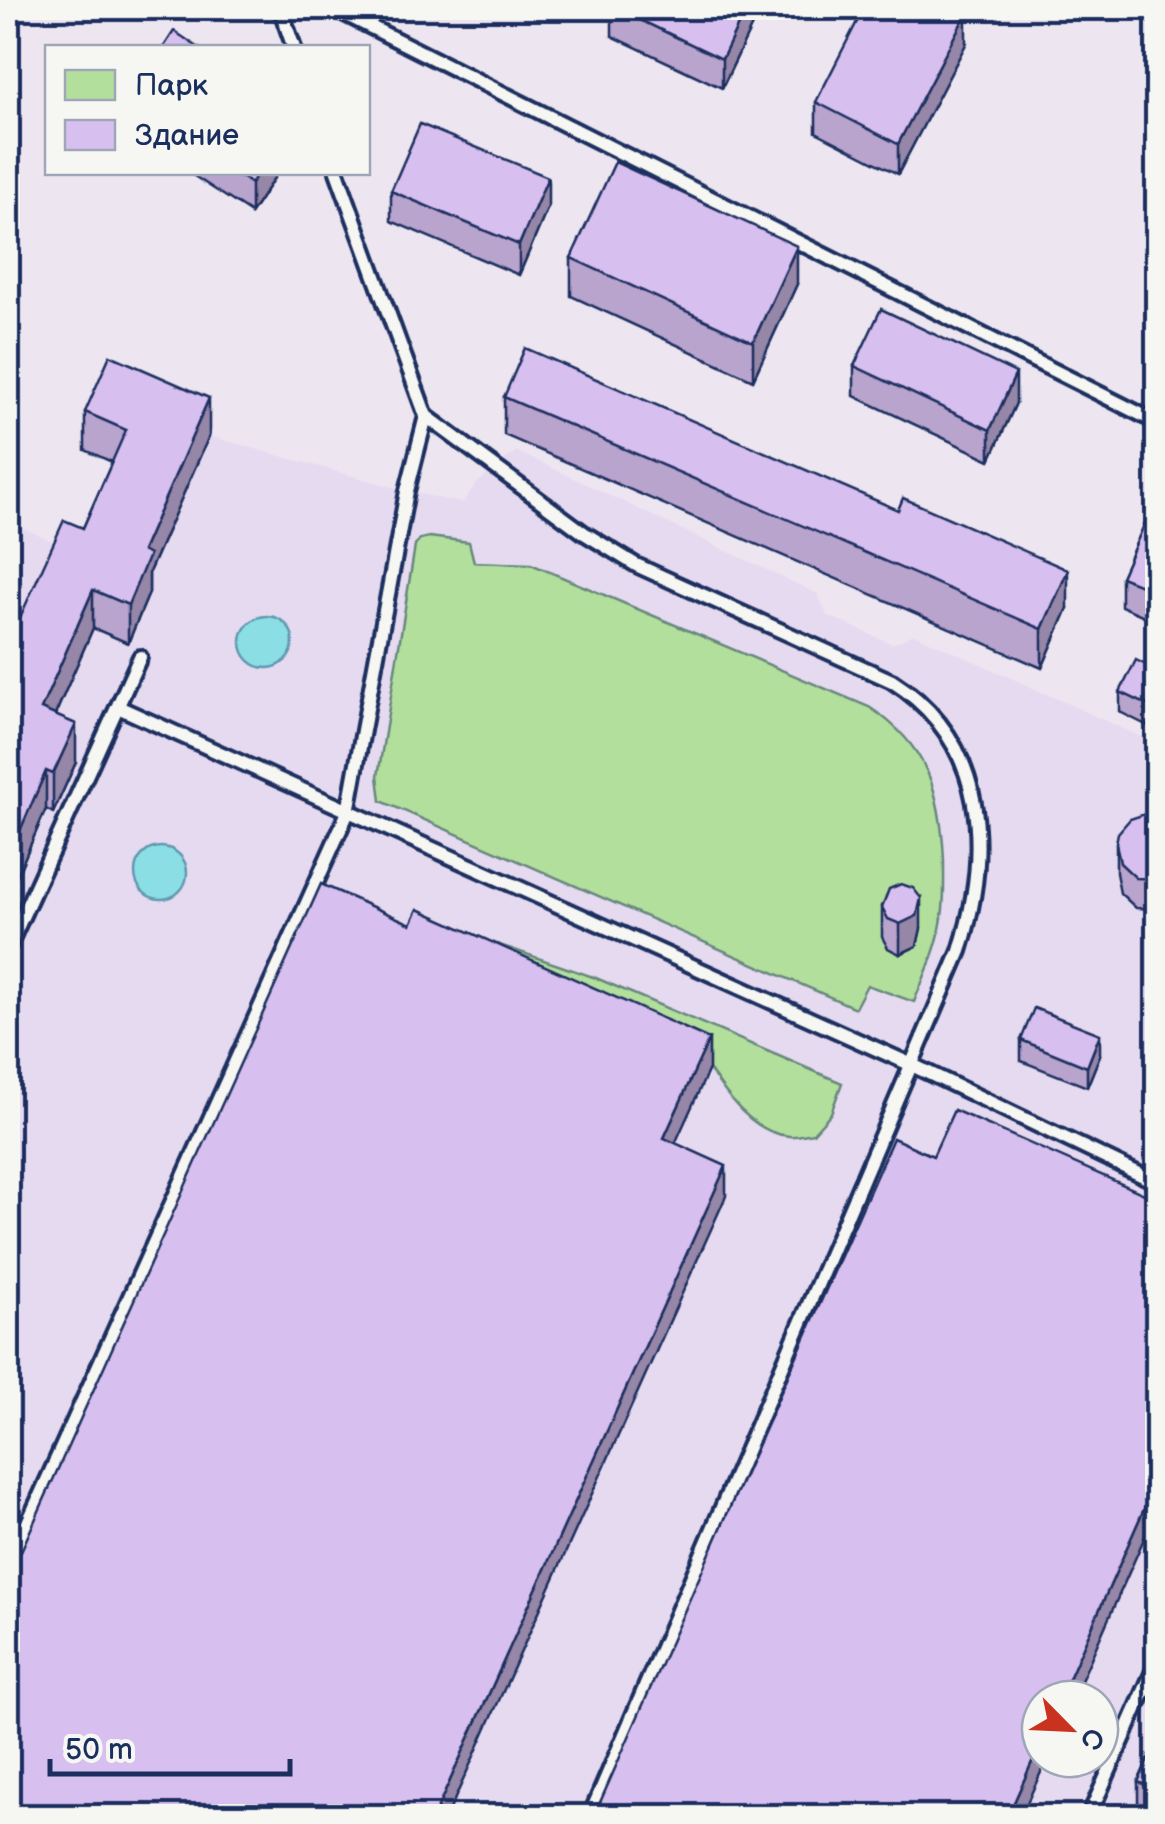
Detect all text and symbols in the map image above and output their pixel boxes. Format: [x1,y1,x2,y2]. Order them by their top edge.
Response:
legend [45,45,370,175]
text: Парк [135,68,208,104]
text: Здание [135,118,239,154]
north arrow [1020,1679,1120,1779]
scale bar [50,1714,290,1776]
text: С [1072,1723,1111,1755]
text: 50 m [65,1732,133,1768]

